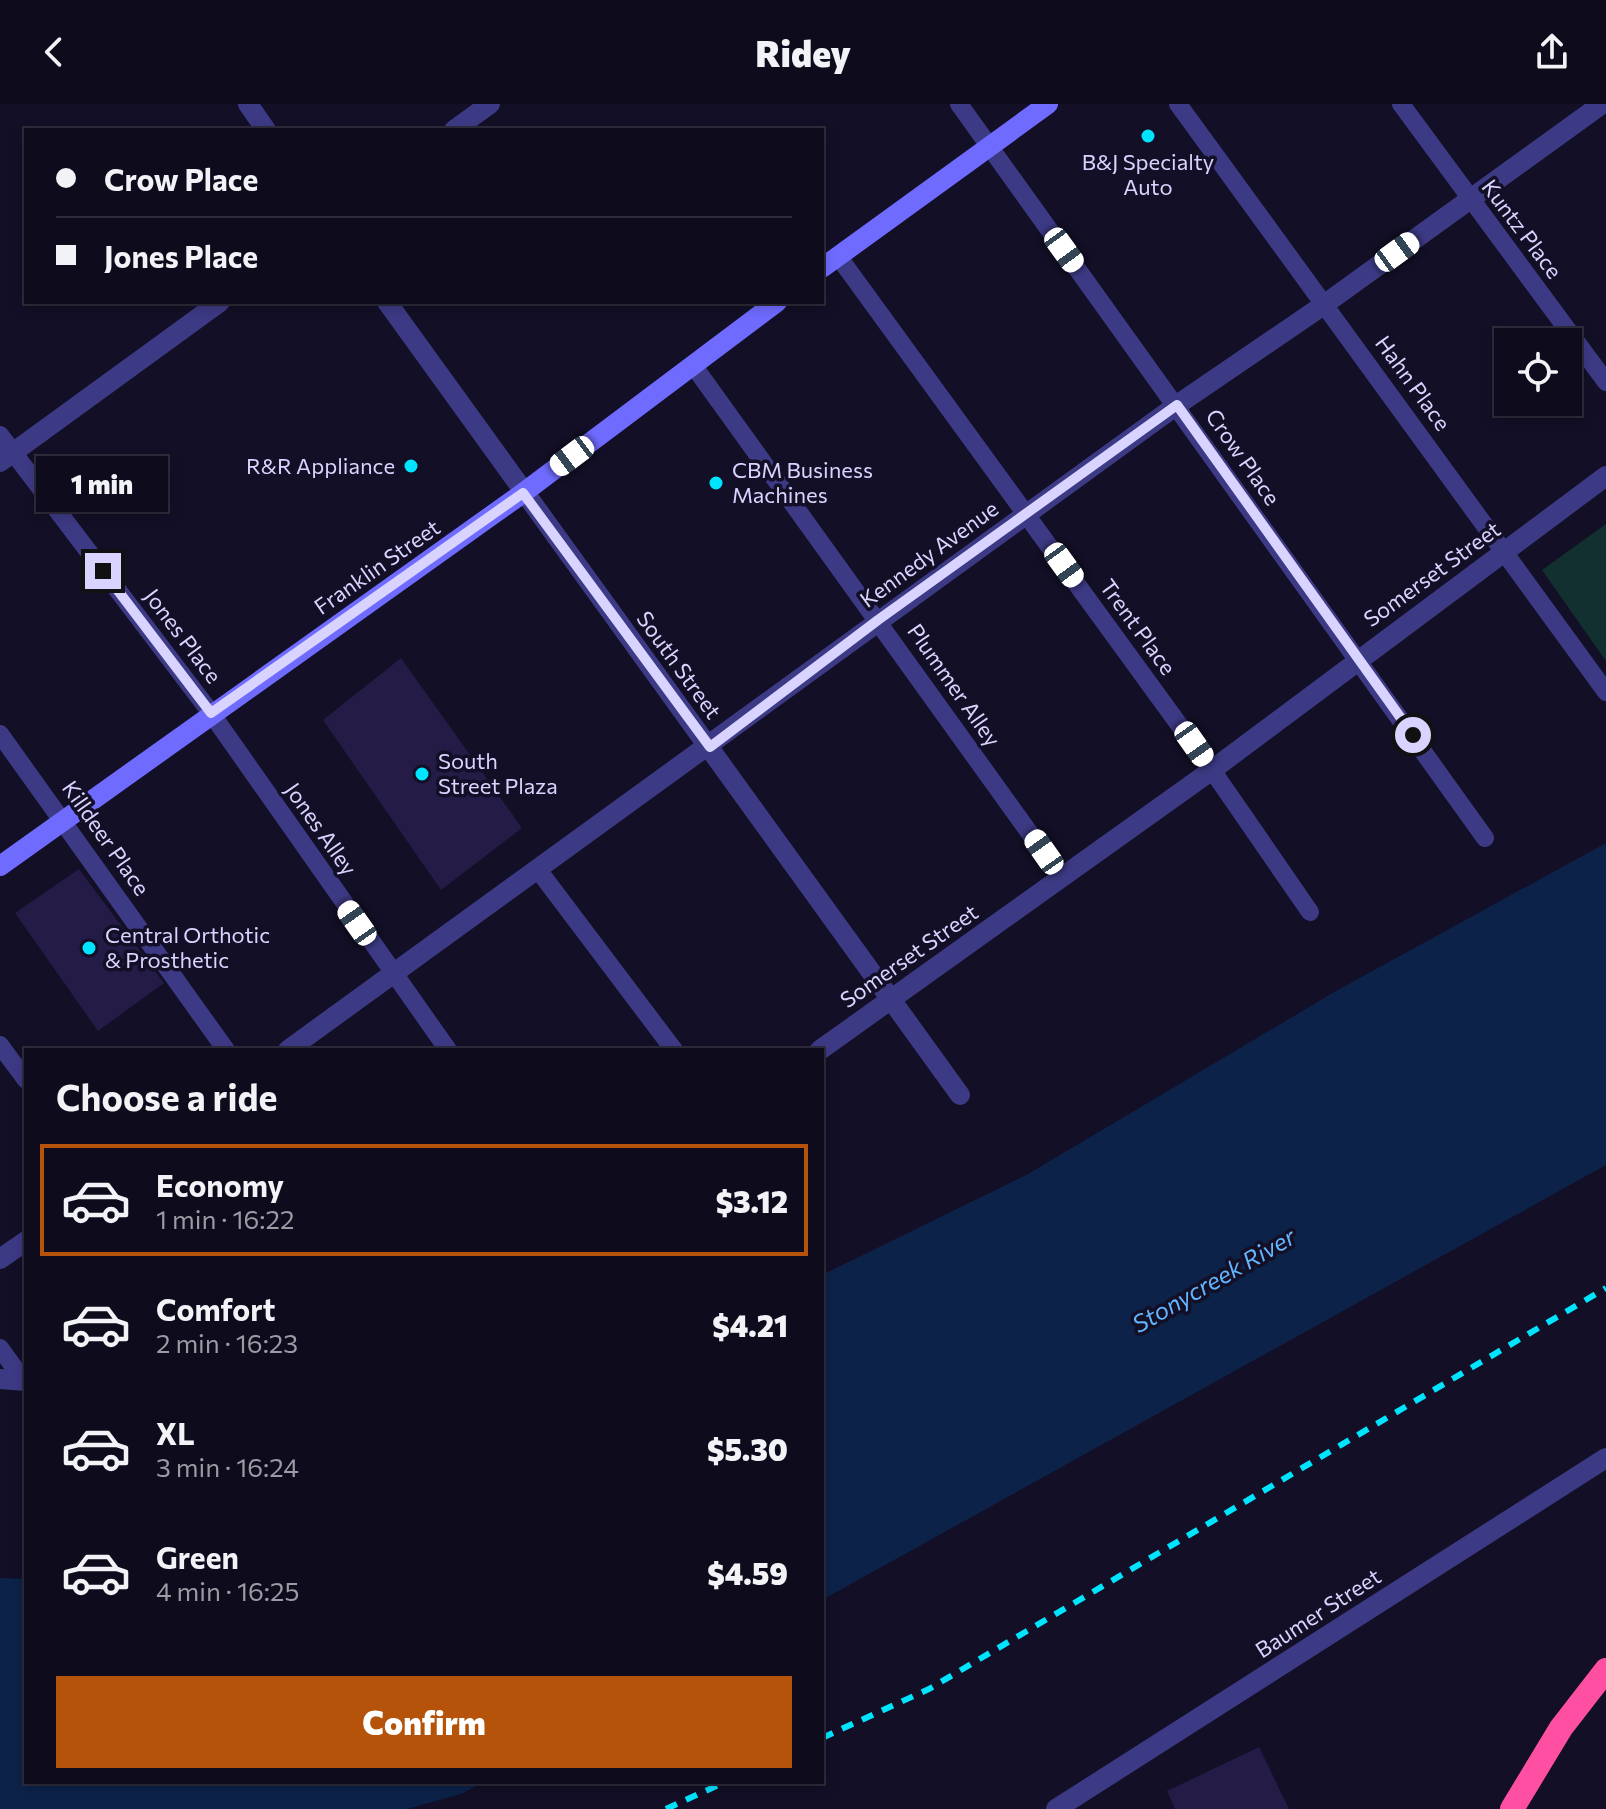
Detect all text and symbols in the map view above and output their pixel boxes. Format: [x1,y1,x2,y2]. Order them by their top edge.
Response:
icon: back [32,30,76,74]
text: Ridey [755,30,851,74]
icon: share [1530,30,1574,74]
marker: B&J Specialty Auto [1139,127,1157,145]
place label: B&J Specialty Auto [1082,148,1214,200]
text: Crow Place [104,160,258,197]
street label: Kuntz Place [1476,174,1568,284]
car [1040,224,1088,276]
car [1371,228,1423,276]
text: Jones Place [104,237,258,274]
map controls [1494,328,1582,416]
button: locate [1494,328,1582,416]
street label: Hahn Place [1370,330,1457,435]
street label: Crow Place [1200,403,1286,510]
car [546,432,598,480]
place label: R&R Appliance [246,452,395,479]
callout: 1 min [37,455,169,511]
place label: CBM Business Machines [732,456,873,508]
marker: R&R Appliance [402,457,420,475]
text: 1 min [71,468,133,499]
marker: CBM Business Machines [707,474,725,492]
street label: Kennedy Avenue [854,494,1003,613]
street label: Franklin Street [309,513,445,620]
street label: Somerset Street [1358,515,1505,632]
car [1040,539,1088,591]
route end [85,553,121,589]
street label: Trent Place [1095,574,1182,680]
street label: Jones Place [139,583,228,688]
street label: South Street [631,606,727,724]
street label: Plummer Alley [902,618,1007,751]
car [1170,717,1218,771]
route start [1395,717,1431,753]
place label: South Street Plaza [438,747,558,799]
marker: South Street Plaza [413,765,431,783]
street label: Killdeer Place [57,775,156,900]
street label: Jones Alley [280,777,363,880]
car [1020,825,1068,879]
car [333,896,381,950]
street label: Somerset Street [835,898,983,1013]
place label: Central Orthotic & Prosthetic [105,921,270,973]
marker: Central Orthotic & Prosthetic [80,939,98,957]
text: Choose a ride [56,1074,277,1118]
icon: car [60,1164,132,1236]
text: Economy [156,1166,284,1203]
text: $3.12 [716,1182,788,1219]
text: 1 min · 16:22 [156,1203,294,1234]
water label: Stonycreek River [1126,1220,1301,1338]
icon: car [60,1288,132,1360]
text: Comfort [156,1290,275,1327]
text: $4.21 [712,1306,788,1343]
text: 2 min · 16:23 [156,1327,298,1358]
icon: car [60,1412,132,1484]
text: XL [156,1414,195,1451]
text: $5.30 [707,1430,788,1467]
text: 3 min · 16:24 [156,1451,299,1482]
icon: car [60,1536,132,1608]
text: Green [156,1538,239,1575]
text: $4.59 [707,1554,788,1591]
street label: Baumer Street [1250,1562,1385,1663]
text: 4 min · 16:25 [156,1575,299,1606]
button: Confirm [56,1676,792,1768]

